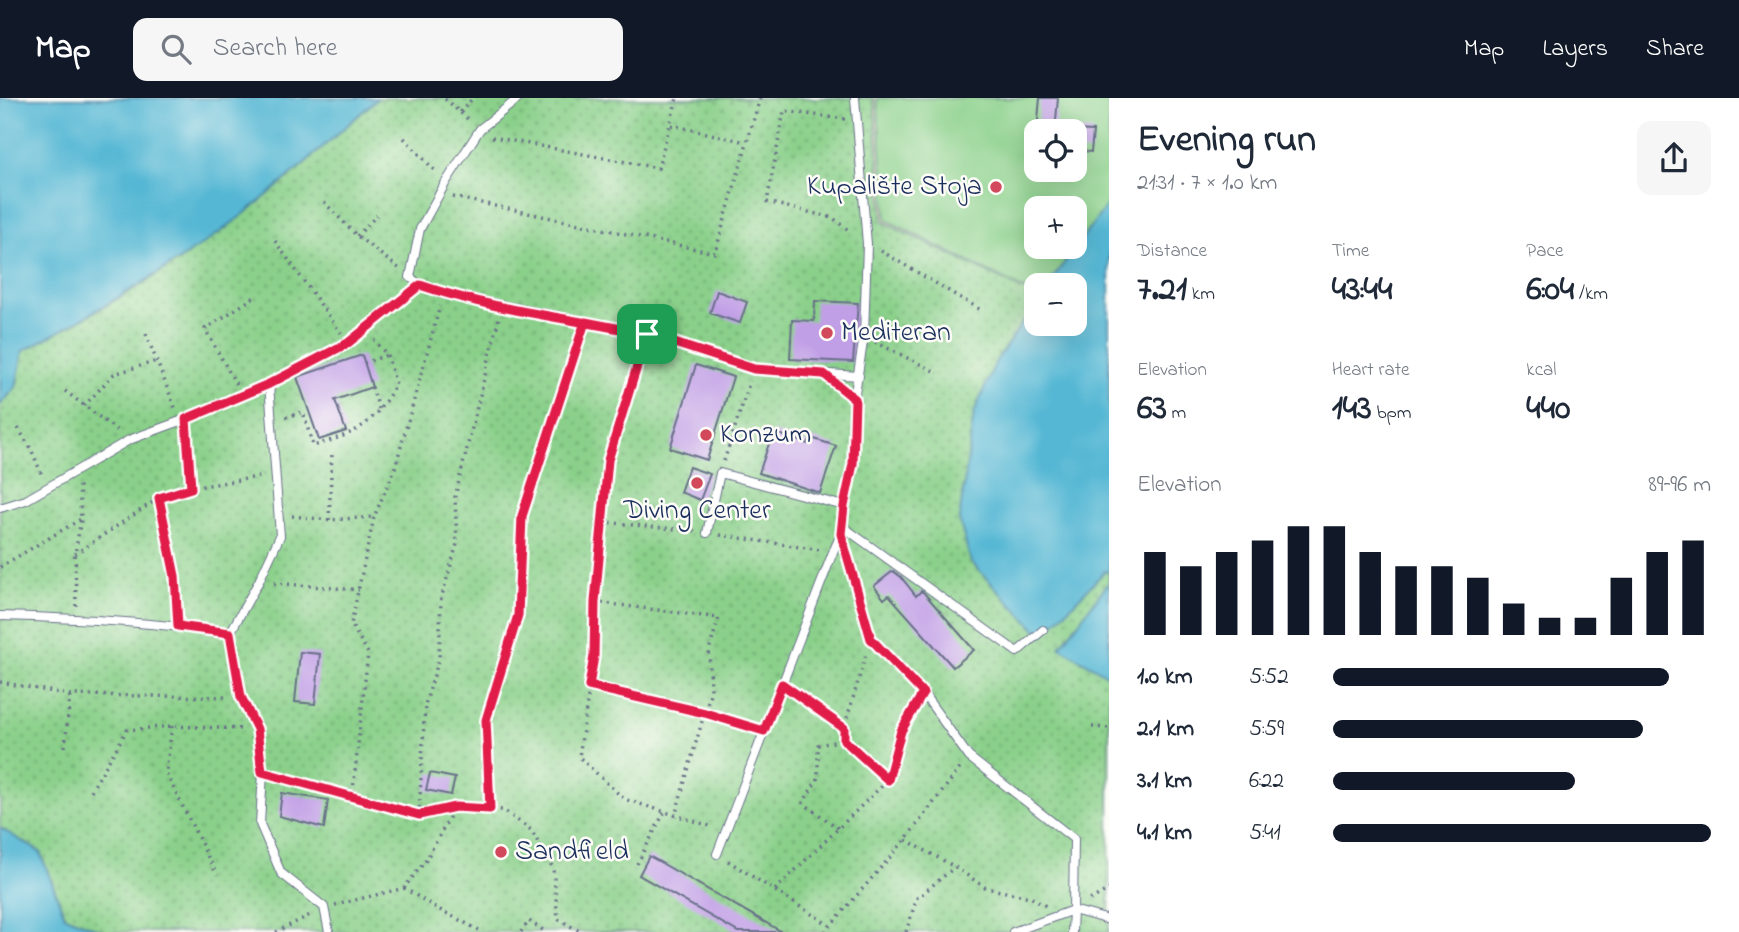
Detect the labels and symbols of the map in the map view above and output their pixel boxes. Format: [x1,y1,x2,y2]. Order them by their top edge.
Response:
place label: Kupalište Stoja [807,167,982,208]
marker: Kupalište Stoja [988,179,1004,195]
pin [617,304,677,364]
place label: Mediteran [841,313,951,354]
marker: Mediteran [819,325,835,341]
place label: Konzum [720,415,811,456]
marker: Konzum [698,427,714,443]
marker: Diving Center [689,475,705,491]
place label: Diving Center [622,491,771,532]
place label: Sandfield [515,832,629,873]
marker: Sandfield [493,844,509,860]

